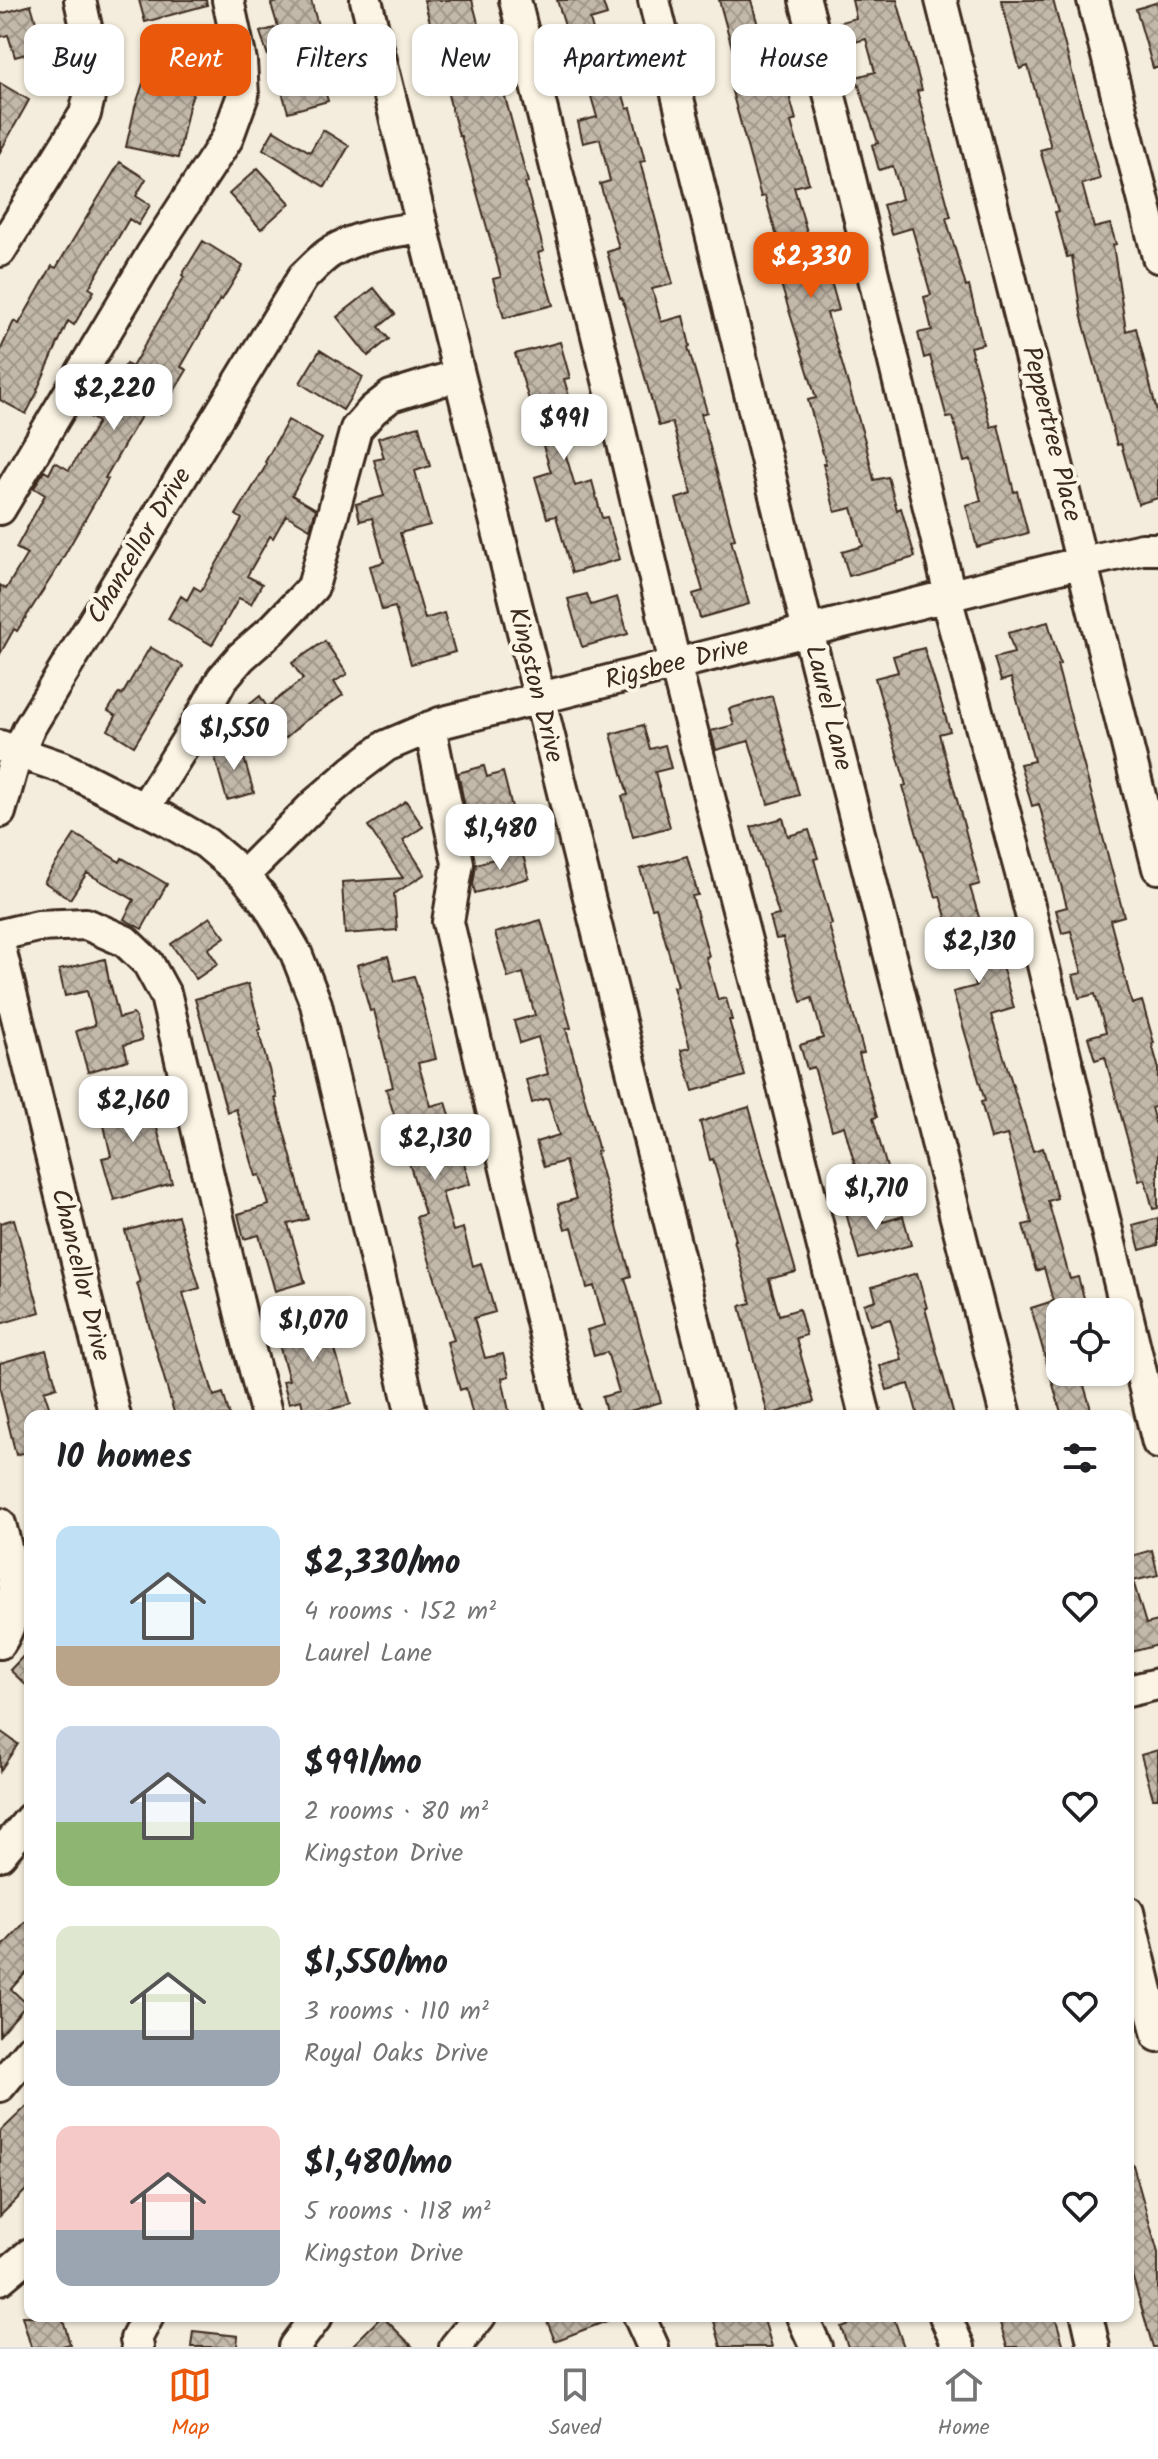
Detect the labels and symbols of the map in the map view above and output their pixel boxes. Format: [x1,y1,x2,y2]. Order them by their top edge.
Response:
pin: $2,330 [746,232,876,300]
street label: Peppertree Place [1009,342,1093,526]
pin: $2,220 [49,364,179,432]
pin: $991 [517,394,611,462]
street label: Chancellor Drive [77,459,204,633]
street label: Kingston Drive [495,603,575,768]
street label: Rigsbee Drive [601,626,753,702]
street label: Laurel Lane [792,641,864,775]
pin: $1,550 [169,704,299,772]
pin: $1,480 [435,804,565,872]
pin: $2,130 [914,917,1044,985]
pin: $2,160 [68,1076,198,1144]
pin: $2,130 [370,1114,500,1182]
pin: $1,710 [811,1164,941,1232]
street label: Chancellor Drive [38,1184,122,1366]
pin: $1,070 [248,1296,378,1364]

